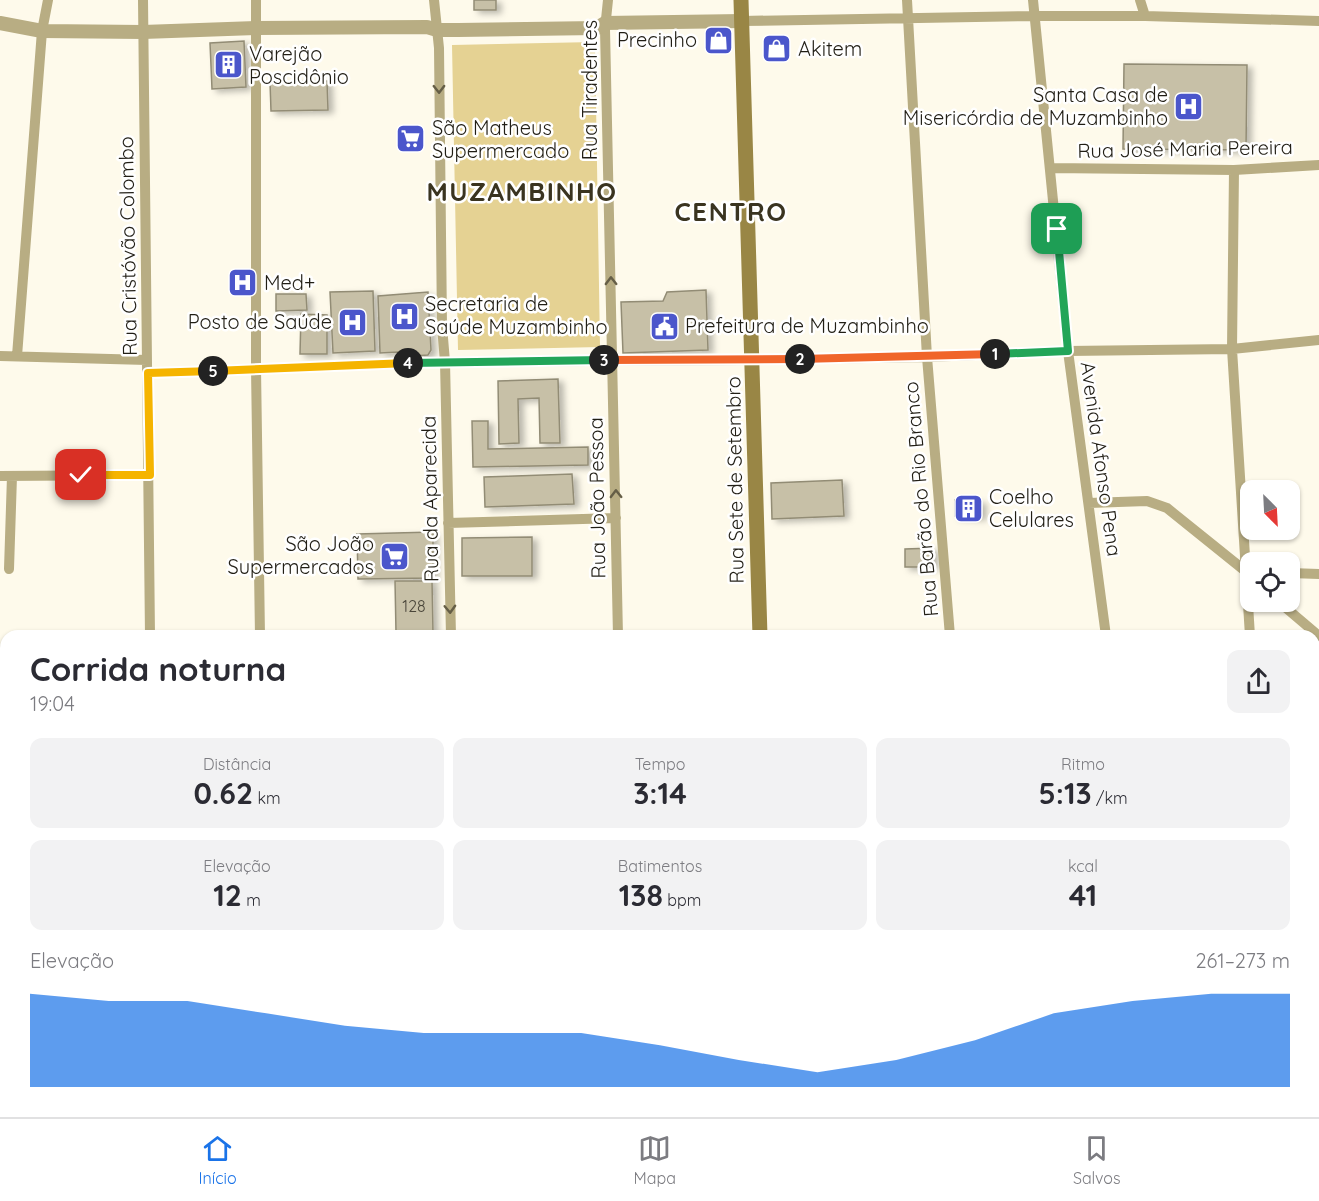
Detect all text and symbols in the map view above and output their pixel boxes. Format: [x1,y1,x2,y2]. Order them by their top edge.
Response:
street label: Rua Tiradentes [577,20,602,160]
shop icon: Precinho [702,24,734,56]
place label: Precinho [617,27,697,52]
shop icon: Akitem [761,33,793,65]
place label: Akitem [798,36,862,61]
place label: Varejão Poscidônio [249,41,349,89]
building icon: Varejão Poscidônio [212,49,244,81]
place label: Santa Casa de Misericórdia de Muzambinho [903,82,1168,130]
one-way arrow [433,84,445,93]
hospital icon: Santa Casa de Misericórdia de Muzambinho [1173,90,1205,122]
place label: São Matheus Supermercado [432,115,569,163]
supermarket icon: São Matheus Supermercado [395,123,427,155]
street label: Rua José Maria Pereira [1077,134,1293,163]
street label: Rua Cristóvão Colombo [113,136,142,356]
district label: MUZAMBINHO [426,175,618,208]
district label: CENTRO [675,195,787,228]
pin [1031,203,1082,254]
icon: arrive [1040,212,1073,245]
hospital icon: Med+ [227,267,259,299]
place label: Med+ [264,270,315,295]
one-way arrow [605,276,617,285]
place label: Secretaria de Saúde Muzambinho [425,291,608,339]
hospital icon: Secretaria de Saúde Muzambinho [388,300,420,332]
hospital icon: Posto de Saúde [337,306,369,338]
place label: Posto de Saúde [188,309,332,334]
public building icon: Prefeitura de Muzambinho [648,310,680,342]
place label: Prefeitura de Muzambinho [685,313,929,338]
pin: 1 [980,339,1010,369]
pin: 2 [785,344,815,374]
text: 1 [992,344,998,364]
pin: 3 [589,345,619,375]
pin: 4 [393,348,423,378]
text: 2 [795,349,805,369]
text: 3 [600,350,608,370]
text: 4 [403,353,413,373]
pin: 5 [198,356,228,386]
street label: Avenida Afonso Pena [1075,360,1128,558]
text: 5 [208,361,218,381]
street label: Rua Sete de Setembro [720,376,749,584]
street label: Rua Barão do Rio Branco [898,380,943,618]
street label: Rua da Aparecida [416,416,443,582]
street label: Rua João Pessoa [583,417,610,579]
pin [55,449,106,500]
icon: check [64,458,97,491]
north arrow [1240,480,1300,540]
map controls [1240,480,1300,612]
place label: Coelho Celulares [989,484,1074,532]
one-way arrow [609,489,622,498]
building icon: Coelho Celulares [952,493,984,525]
place label: São João Supermercados [227,531,374,579]
supermarket icon: São João Supermercados [379,540,411,572]
button: locate [1240,552,1300,612]
house number: 128 [402,596,426,616]
one-way arrow [444,605,457,614]
text: Corrida noturna [30,648,286,689]
button: share [1227,650,1290,713]
text: 19:04 [30,691,75,716]
text: Distância [203,754,271,774]
text: Tempo [635,754,685,774]
text: Ritmo [1061,754,1105,774]
text: 0.62 [193,774,253,812]
text: 3:14 [633,774,687,812]
text: 5:13 [1038,774,1092,812]
text: km [253,788,281,808]
text: /km [1092,788,1128,808]
text: Elevação [203,856,271,876]
text: Batimentos [618,856,702,876]
text: kcal [1068,856,1098,876]
text: 12 [213,876,242,914]
text: 138 [619,876,663,914]
text: 41 [1069,876,1097,914]
text: m [242,890,261,910]
text: bpm [663,890,701,910]
text: Elevação [30,948,114,973]
text: 261–273 m [1196,948,1290,973]
tab: Início [199,1132,237,1188]
tab: Mapa [634,1132,676,1188]
tab: Salvos [1073,1132,1120,1188]

